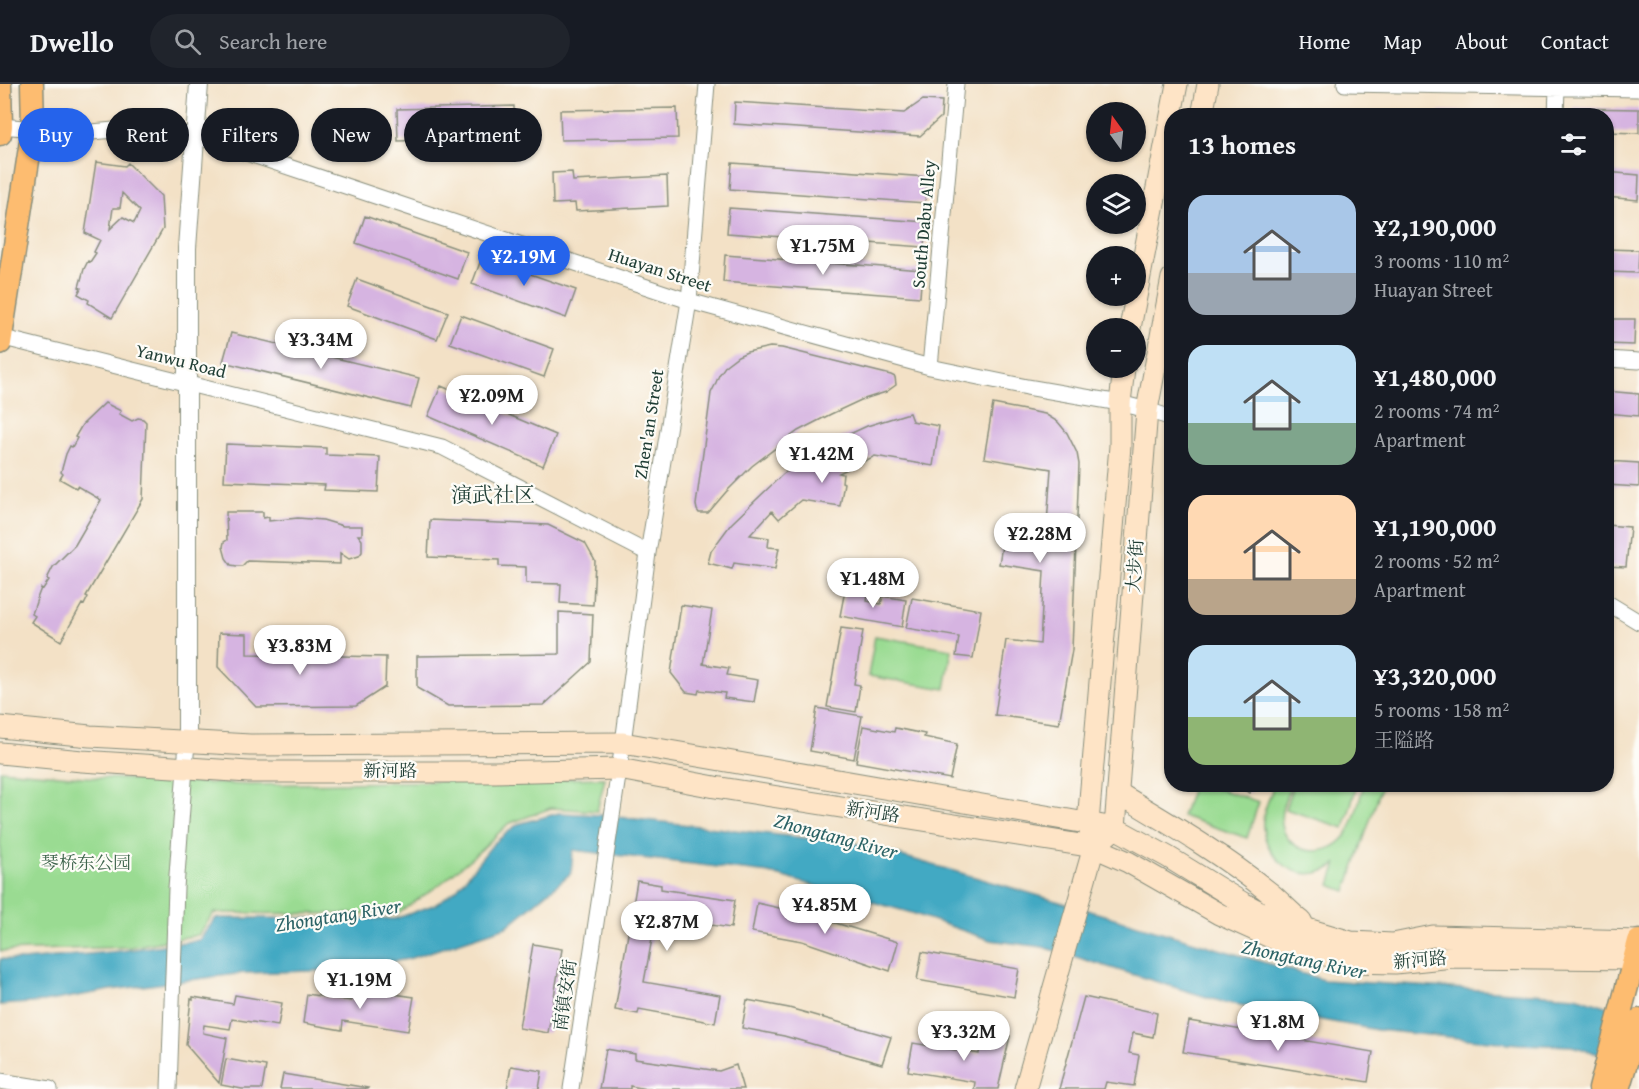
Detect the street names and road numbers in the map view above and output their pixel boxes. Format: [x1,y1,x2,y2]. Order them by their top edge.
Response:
street label: South Dabu Alley [904,158,943,289]
street label: Huayan Street [605,240,716,299]
street label: Yanwu Road [133,336,230,385]
street label: Zhen'an Street [626,366,671,481]
street label: 大步街 [1119,538,1150,594]
street label: 新河路 [363,757,417,784]
street label: 新河路 [844,794,902,829]
street label: 新河路 [1392,944,1448,975]
street label: 南镇安街 [546,957,583,1032]

